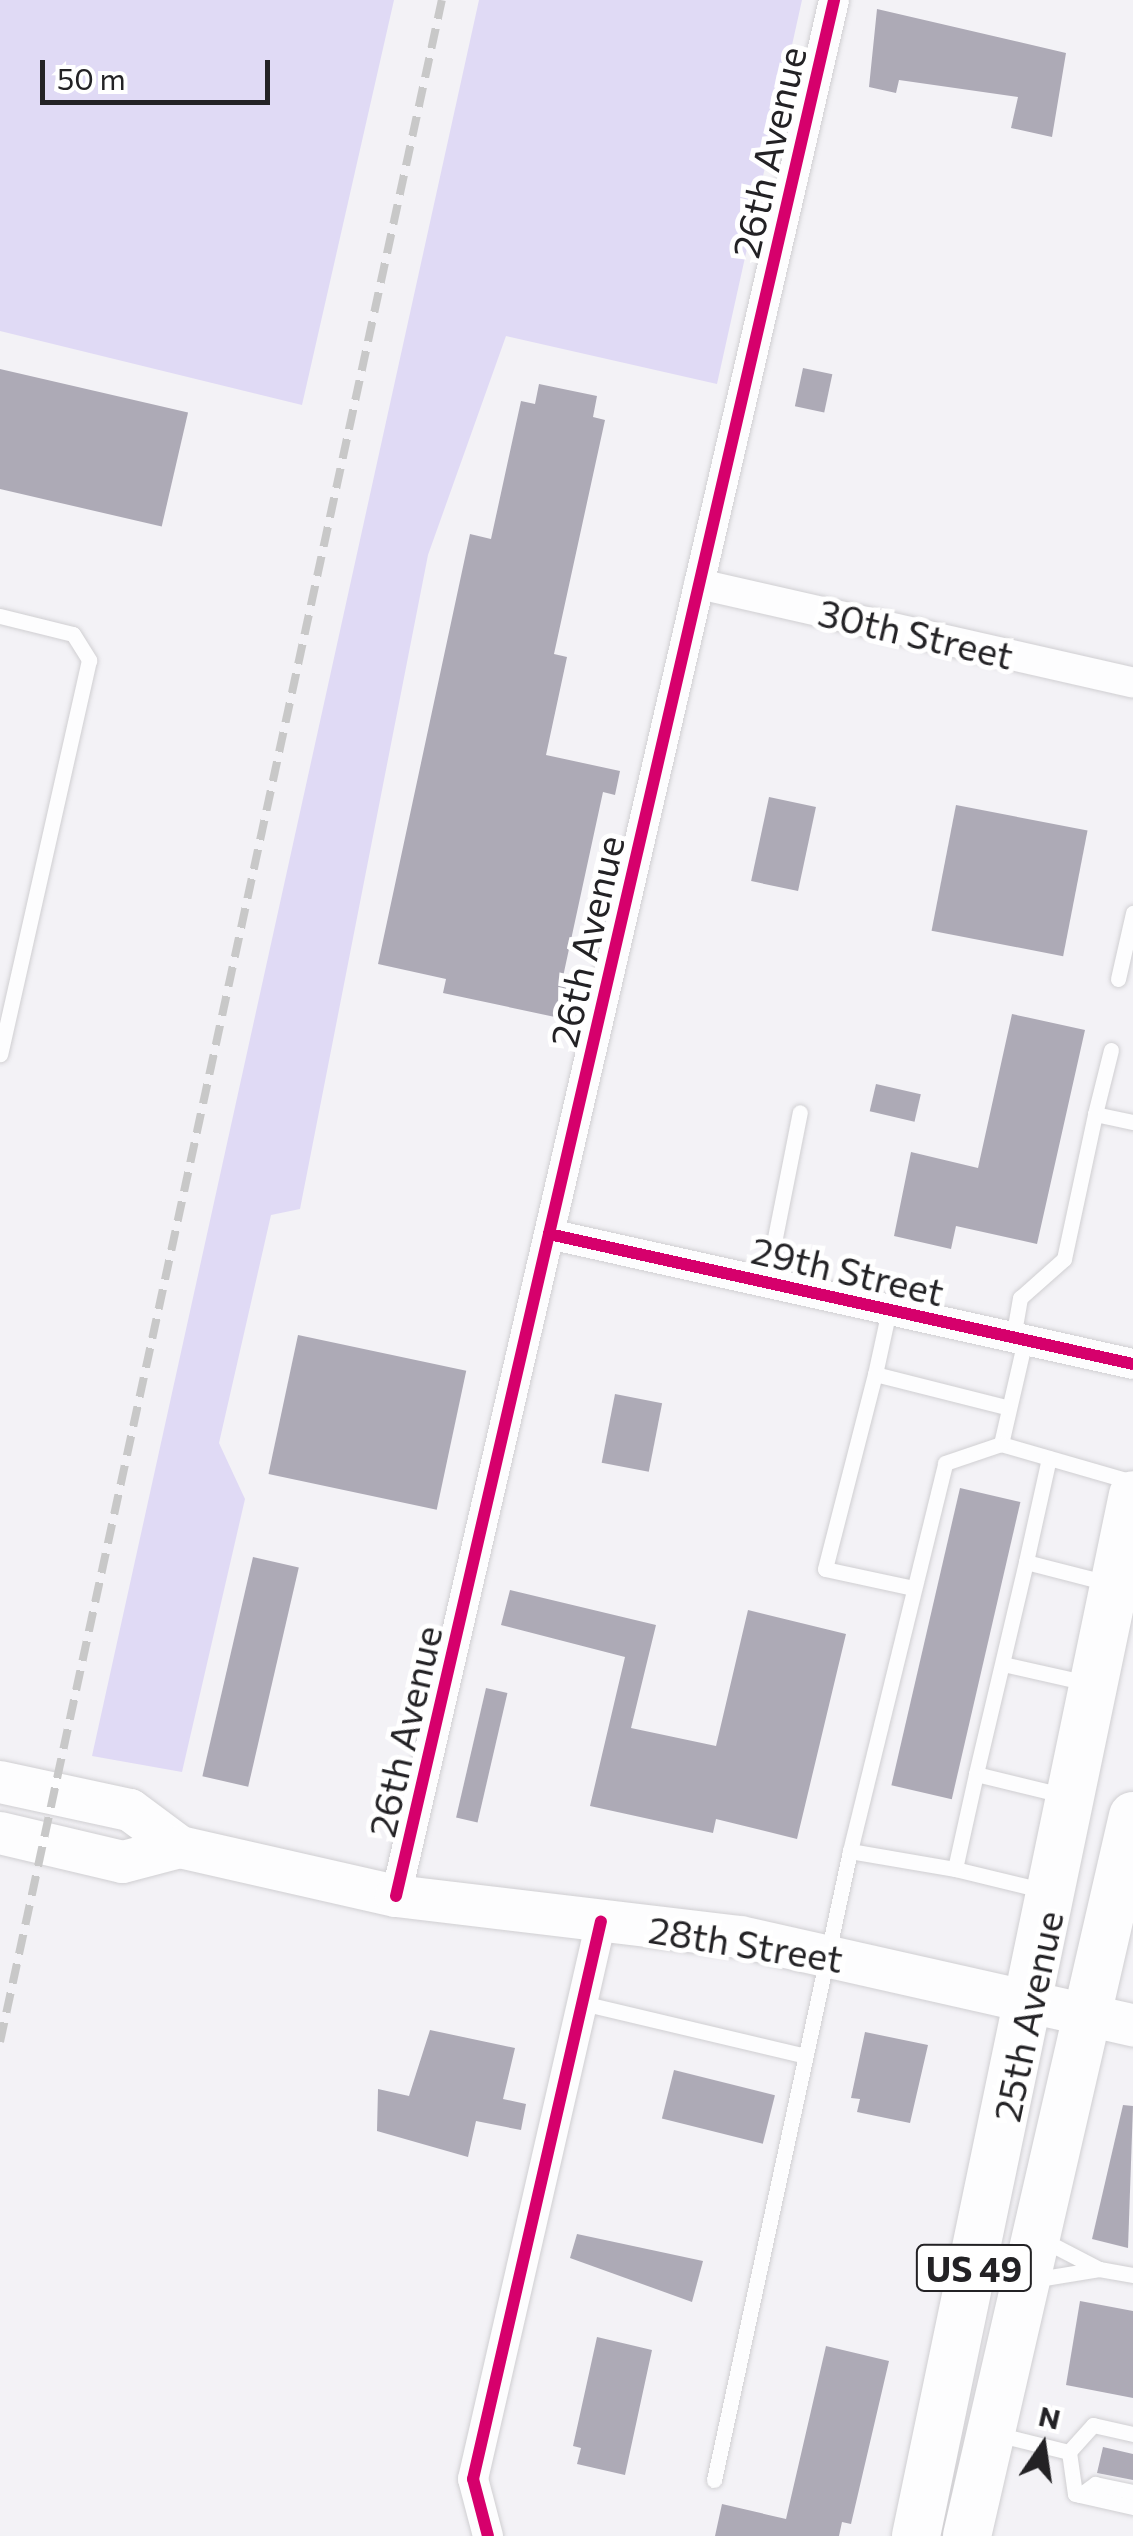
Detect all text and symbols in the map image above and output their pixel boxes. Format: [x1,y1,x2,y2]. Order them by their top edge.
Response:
scale bar [45,40,275,102]
street label: 26th Avenue [722,42,814,262]
text: 50 m [57,59,126,96]
street label: 30th Street [814,588,1018,678]
street label: 26th Avenue [540,831,632,1051]
street label: 29th Street [747,1226,949,1314]
street label: 26th Avenue [358,1621,450,1841]
street label: 28th Street [646,1905,846,1981]
street label: 25th Avenue [982,1906,1072,2126]
road number: US 49 [914,2238,1034,2298]
north arrow [993,2396,1093,2496]
text: N [1036,2398,1064,2436]

